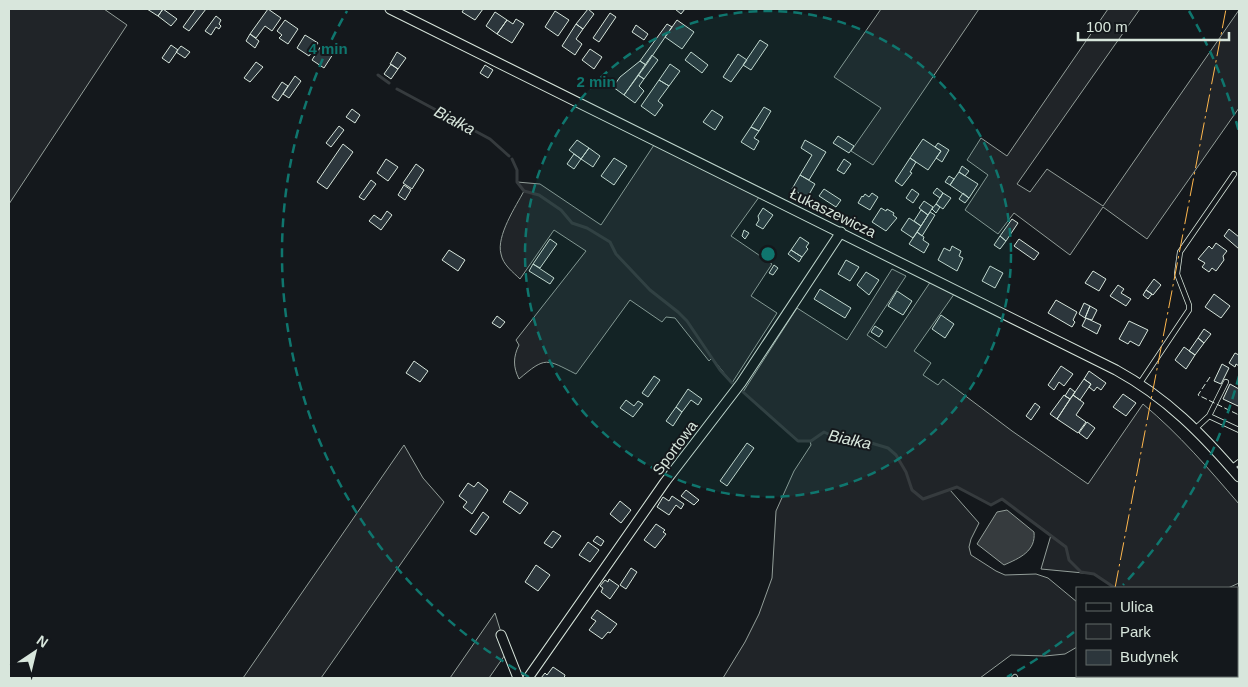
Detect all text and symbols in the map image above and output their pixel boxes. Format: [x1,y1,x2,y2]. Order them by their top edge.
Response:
scale bar [1078,10,1229,42]
text: 100 m [1086,18,1128,35]
text: 4 min [308,40,348,57]
text: 2 min [576,73,616,90]
water label: Białka [432,103,478,138]
street label: Łukaszewicza [788,184,879,241]
centre of rings [759,245,777,263]
street label: Sportowa [649,417,701,478]
water label: Białka [827,427,873,452]
legend [1076,587,1238,677]
text: Ulica [1120,598,1154,615]
text: Park [1120,623,1151,640]
north arrow [10,627,60,677]
text: N [34,632,51,651]
text: Budynek [1120,648,1179,665]

